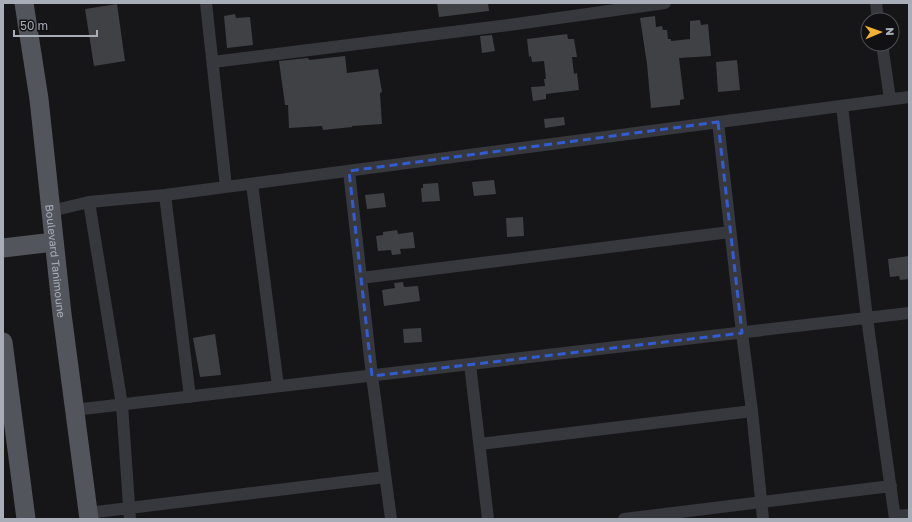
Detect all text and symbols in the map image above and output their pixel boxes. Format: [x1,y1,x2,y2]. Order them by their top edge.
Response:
scale bar [14,12,97,38]
north arrow [860,12,900,52]
text: 50 m [20,18,48,33]
text: N [884,27,897,36]
street label: Boulevard Tanimoune [44,204,69,318]

